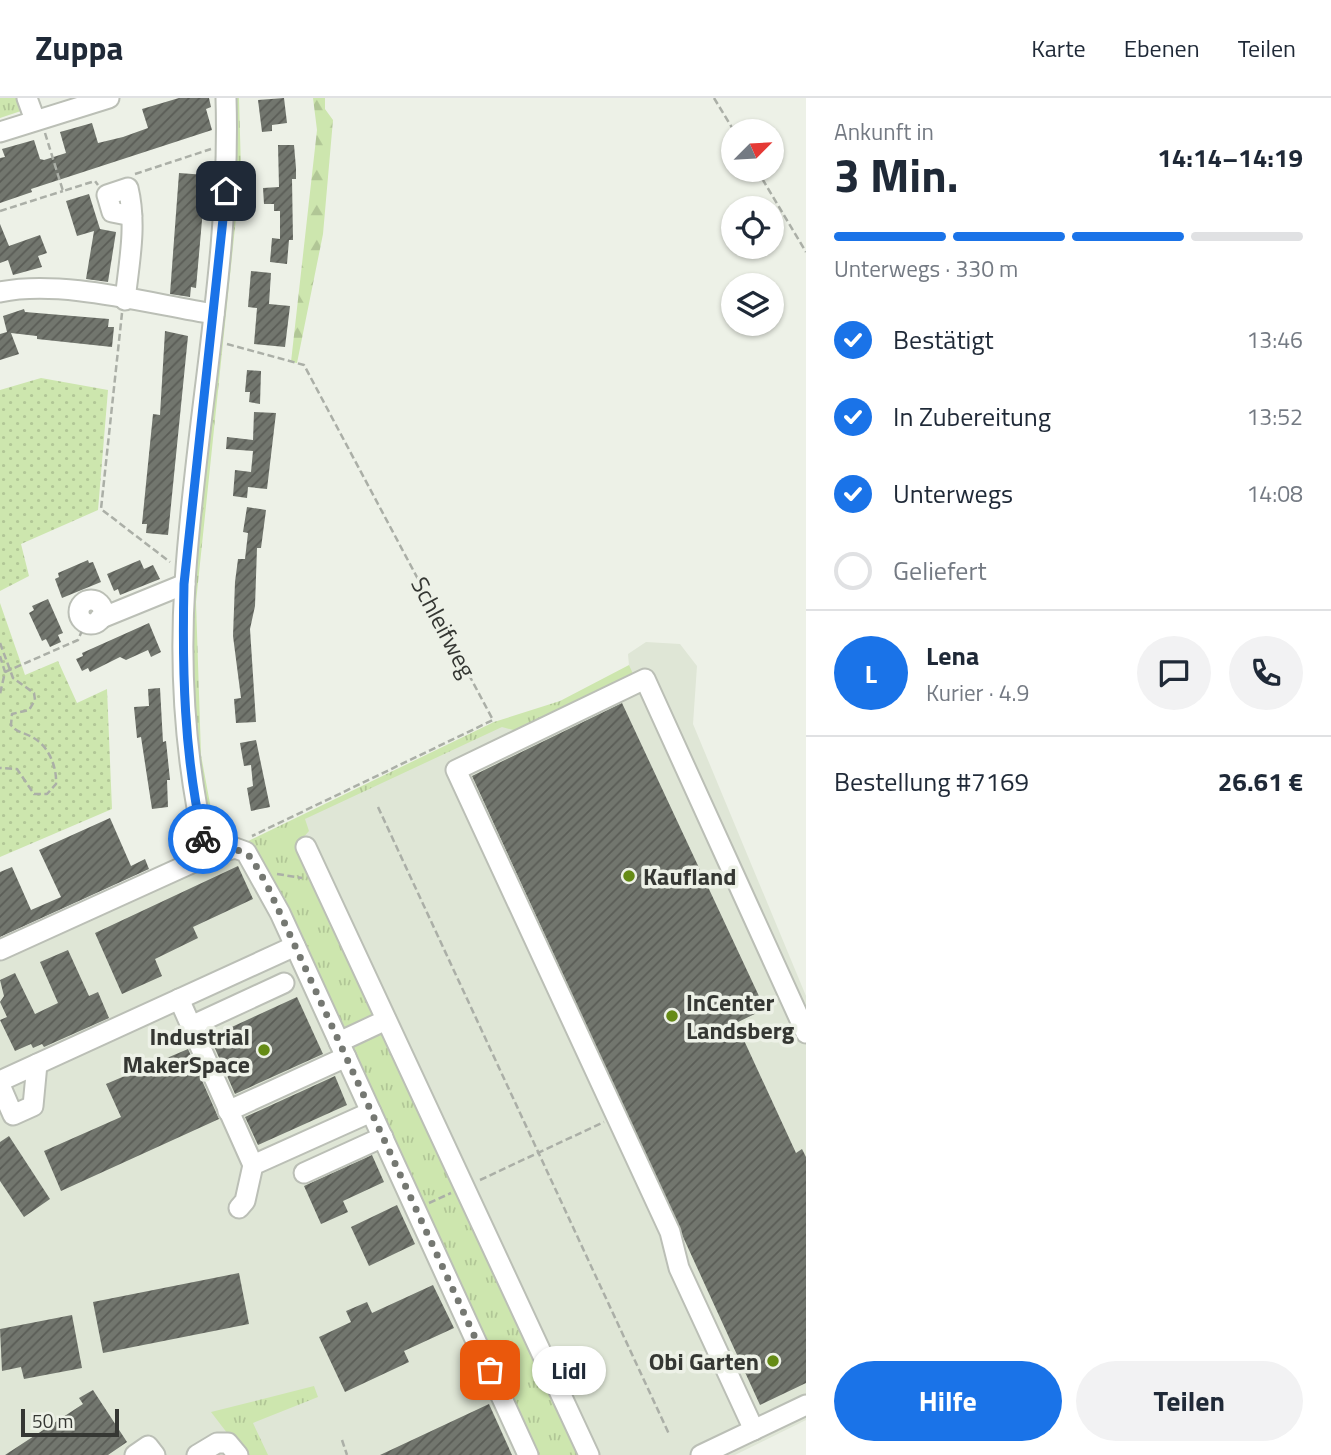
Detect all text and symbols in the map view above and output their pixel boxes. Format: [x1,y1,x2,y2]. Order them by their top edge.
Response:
text: Zuppa [35,23,123,73]
text: Karte [1031,30,1086,66]
text: Ebenen [1124,30,1200,66]
text: Teilen [1238,30,1296,66]
text: Ankunft in [834,114,934,149]
north arrow [721,119,784,182]
map controls [721,119,784,336]
text: 14:14–14:19 [1157,138,1303,177]
text: 3 Min. [834,140,958,210]
pin [196,161,256,221]
icon: home [207,172,245,210]
button: locate [721,196,784,259]
text: Unterwegs · 330 m [834,251,1018,286]
button: layers [721,273,784,336]
text: Bestätigt [893,320,994,359]
icon: check [834,321,872,359]
text: 13:46 [1246,322,1303,357]
text: In Zubereitung [893,397,1051,436]
icon: check [834,398,872,436]
text: 13:52 [1246,399,1303,434]
text: Unterwegs [893,474,1013,513]
icon: check [834,475,872,513]
text: 14:08 [1246,476,1303,511]
text: Geliefert [893,551,987,590]
street label: Schleifweg [402,570,486,684]
text: Lena [926,636,979,675]
button: chat [1137,636,1211,710]
button: phone [1229,636,1303,710]
text: L [865,654,877,693]
text: Kurier · 4.9 [926,675,1029,710]
text: Bestellung #7169 [834,762,1029,801]
text: 26.61 € [1218,762,1303,801]
courier [168,804,238,874]
icon: bike [184,820,222,858]
place label: Kaufland [643,858,736,894]
marker: Kaufland [621,868,637,884]
place label: InCenter Landsberg [686,984,795,1048]
marker: InCenter Landsberg [664,1008,680,1024]
place label: Industrial MakerSpace [123,1018,250,1082]
marker: Industrial MakerSpace [256,1042,272,1058]
pin [460,1340,520,1400]
place label: Obi Garten [649,1343,759,1379]
callout: Lidl [532,1346,606,1394]
icon: bag [471,1351,509,1389]
text: Lidl [551,1353,587,1388]
marker: Obi Garten [765,1353,781,1369]
button: Hilfe [834,1361,1062,1441]
button: Teilen [1076,1361,1303,1441]
scale bar [21,1406,119,1438]
text: 50 m [32,1406,73,1435]

